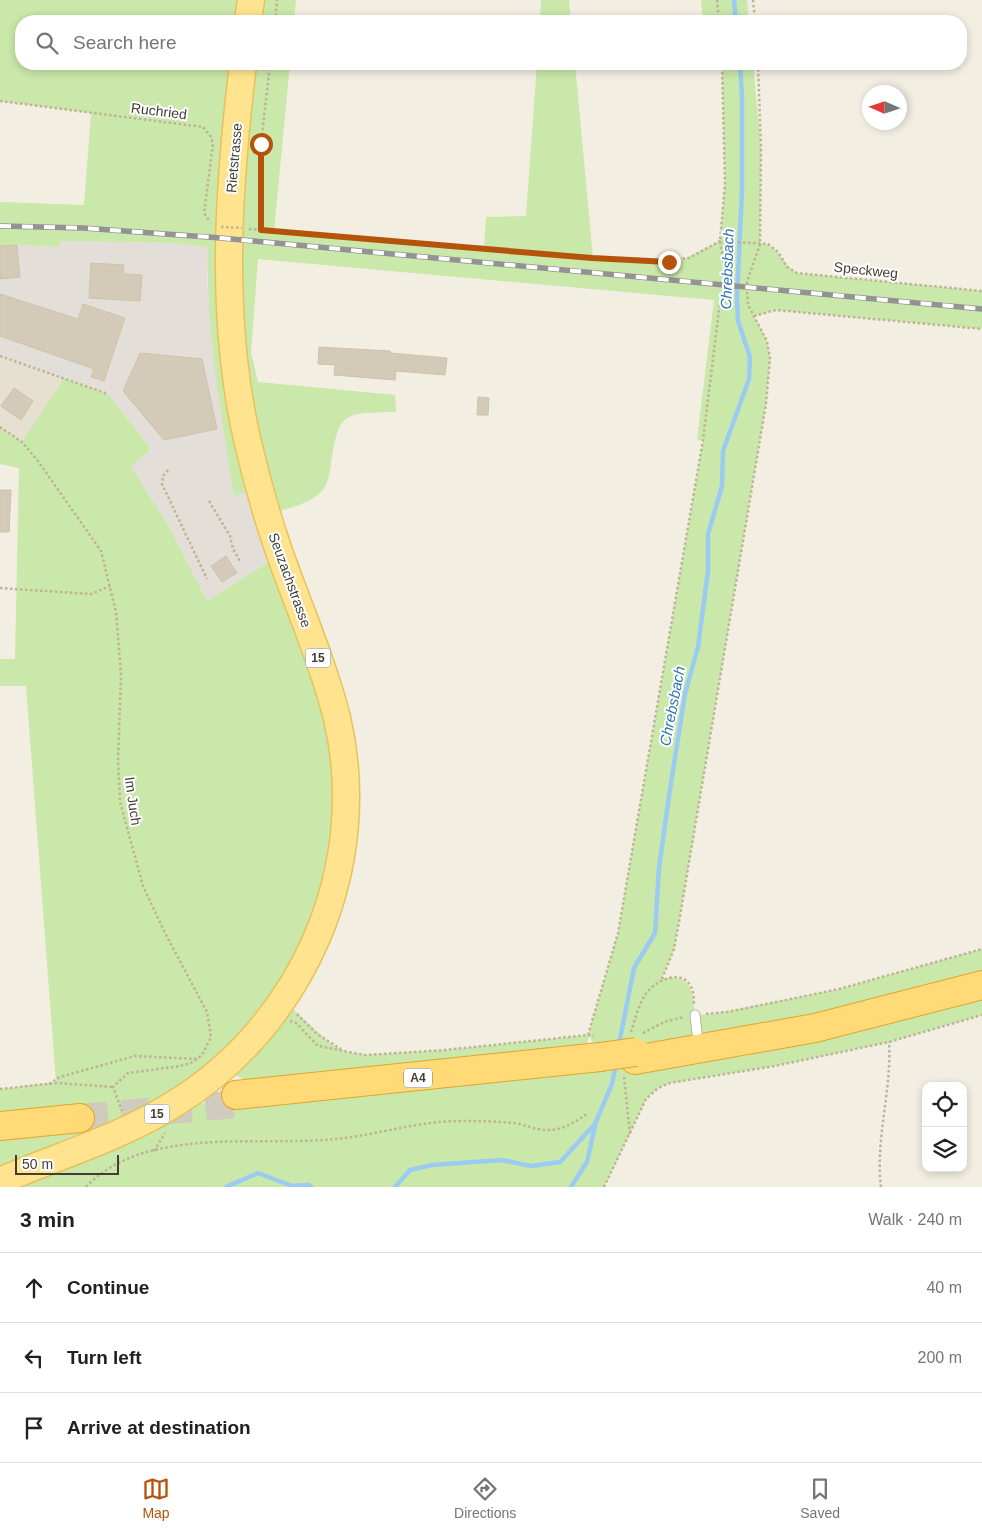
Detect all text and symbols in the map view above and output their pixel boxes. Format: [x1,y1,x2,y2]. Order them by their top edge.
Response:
search box [15,15,967,70]
icon: search [33,29,61,57]
text: Search here [73,32,177,53]
north arrow [862,85,907,130]
street label: Ruchried [130,100,188,122]
street label: Rietstrasse [223,122,245,194]
route start [250,133,273,156]
water label: Chrebsbach [717,228,737,310]
route end [658,251,681,274]
street label: Speckweg [833,259,899,281]
street label: Seuzachstrasse [265,530,315,630]
road number: 15 [306,648,330,668]
water label: Chrebsbach [656,665,688,747]
street label: Im Juch [122,776,144,826]
road number: A4 [404,1068,432,1088]
map controls [922,1082,967,1172]
button: locate [922,1082,967,1127]
road number: 15 [144,1104,170,1124]
button: layers [922,1127,967,1172]
scale bar [15,1152,119,1175]
text: 50 m [22,1156,53,1172]
text: 3 min [20,1208,75,1231]
text: Walk · 240 m [868,1211,962,1228]
icon: ahead [20,1274,48,1302]
text: Continue [67,1277,149,1298]
text: 40 m [926,1279,962,1296]
icon: left [20,1344,48,1372]
text: Turn left [67,1347,142,1368]
text: 200 m [918,1349,962,1366]
icon: arrive [20,1414,48,1442]
text: Arrive at destination [67,1417,251,1438]
tab: Map [142,1475,170,1521]
tab: Directions [454,1475,516,1521]
tab: Saved [800,1475,840,1521]

